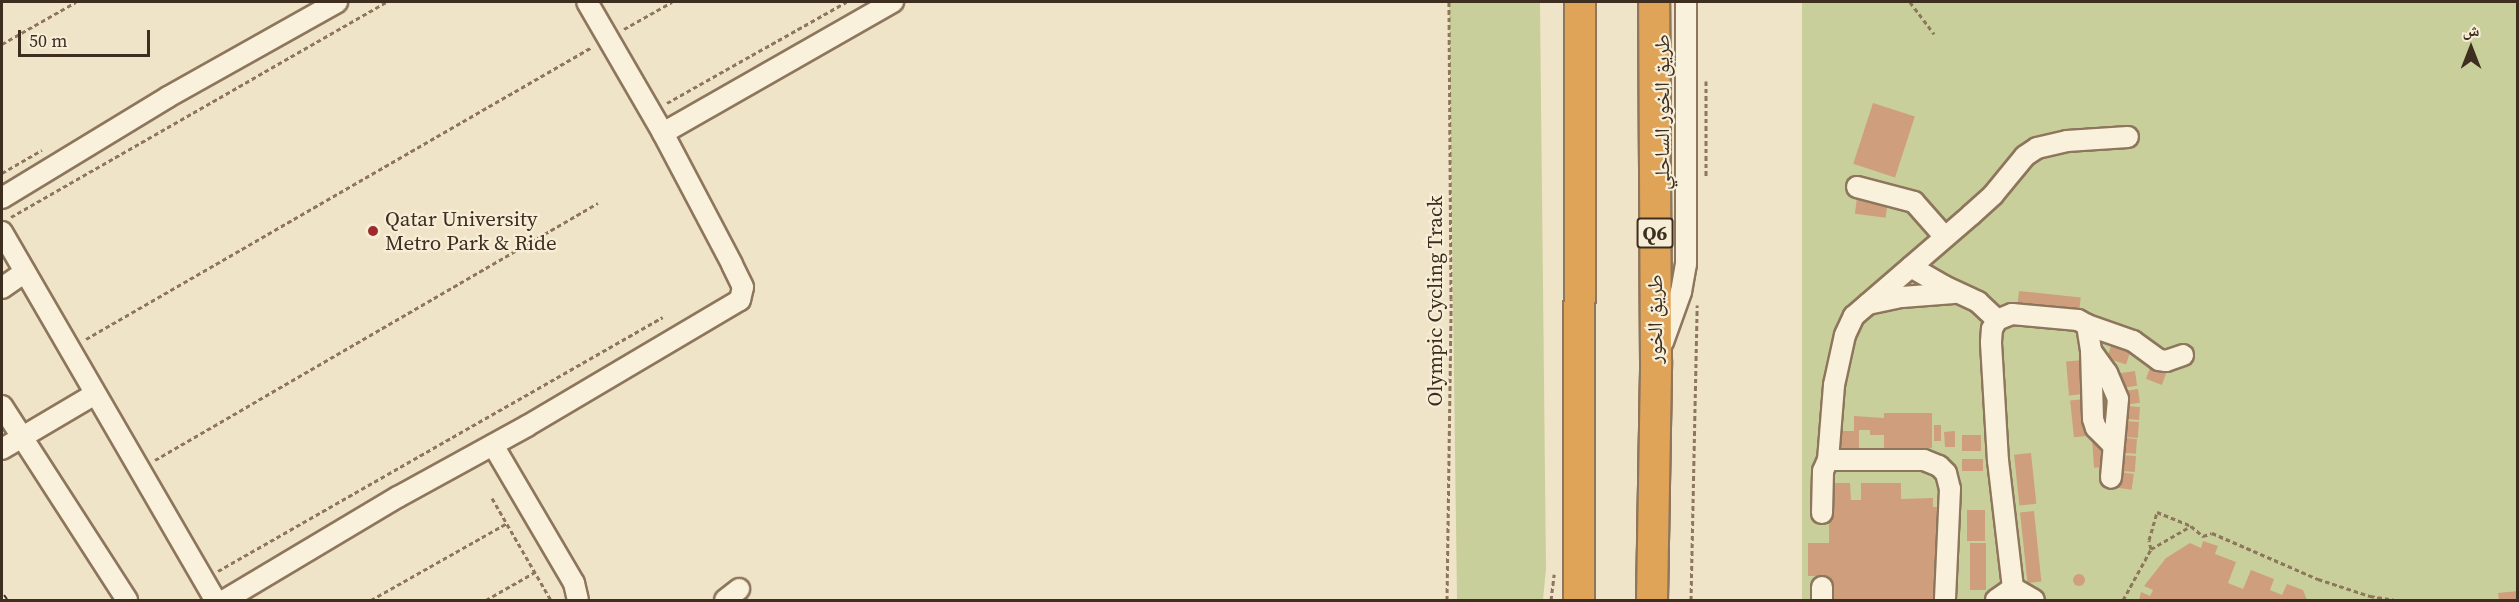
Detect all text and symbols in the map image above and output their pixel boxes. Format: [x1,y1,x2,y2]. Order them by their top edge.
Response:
scale bar [21,18,153,56]
north arrow [2441,18,2501,78]
text: ش [2463,19,2479,41]
text: 50 m [29,28,67,53]
street label: طريق الخور الساحلي [1649,34,1675,190]
street label: Olympic Cycling Track [1422,195,1448,407]
place label: Qatar University Metro Park & Ride [385,206,557,256]
road number: Q6 [1636,216,1674,250]
marker: Qatar University Metro Park & Ride [366,224,380,238]
street label: طريق الخور [1642,274,1668,364]

